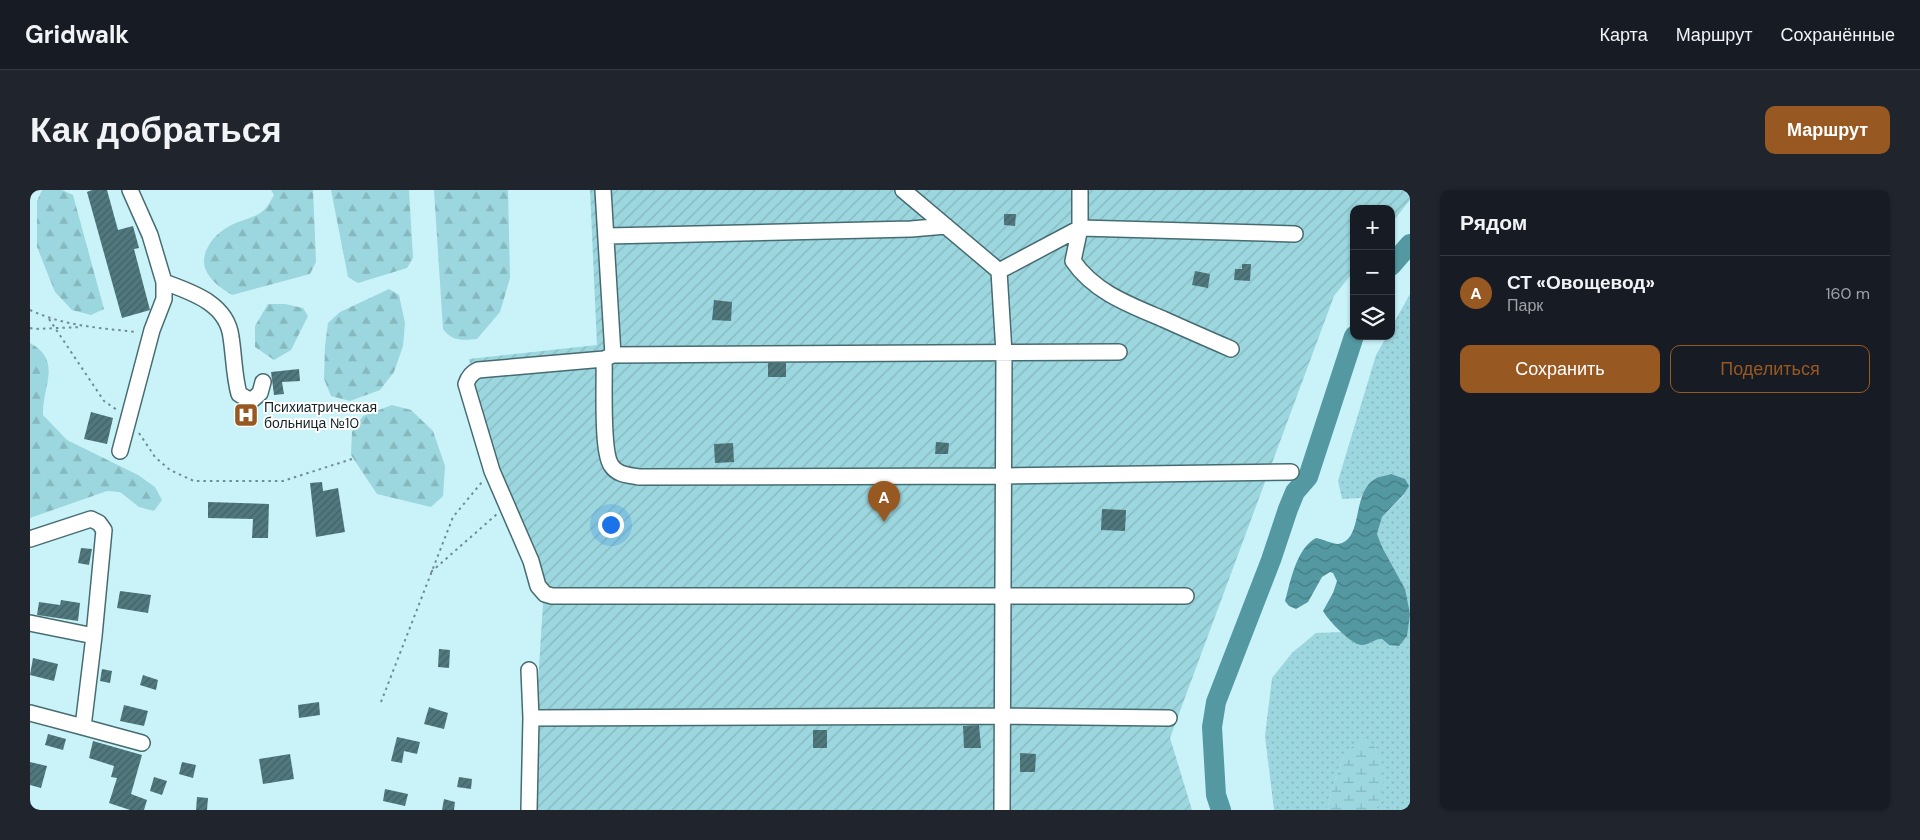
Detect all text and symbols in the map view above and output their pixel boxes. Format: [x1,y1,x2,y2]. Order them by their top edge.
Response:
text: Gridwalk [25,19,129,50]
text: Карта [1600,23,1648,47]
text: Маршрут [1676,23,1752,47]
text: Сохранённые [1780,23,1895,47]
button: Маршрут [1765,106,1890,154]
text: Как добраться [30,107,282,153]
map controls [1350,205,1395,340]
button: + [1350,205,1395,250]
text: Рядом [1460,209,1527,237]
button: − [1350,250,1395,295]
text: СТ «Овощевод» [1507,270,1655,295]
text: A [1470,283,1482,304]
text: 160 m [1826,283,1870,304]
button: layers [1350,295,1395,340]
text: Парк [1507,295,1543,316]
button: Сохранить [1460,345,1660,393]
button: Поделиться [1670,345,1870,393]
place label: Психиатрическая больница №10 [264,398,377,432]
hospital icon: Психиатрическая больница №10 [233,402,259,428]
pin: A [868,481,900,522]
your location [598,512,624,538]

